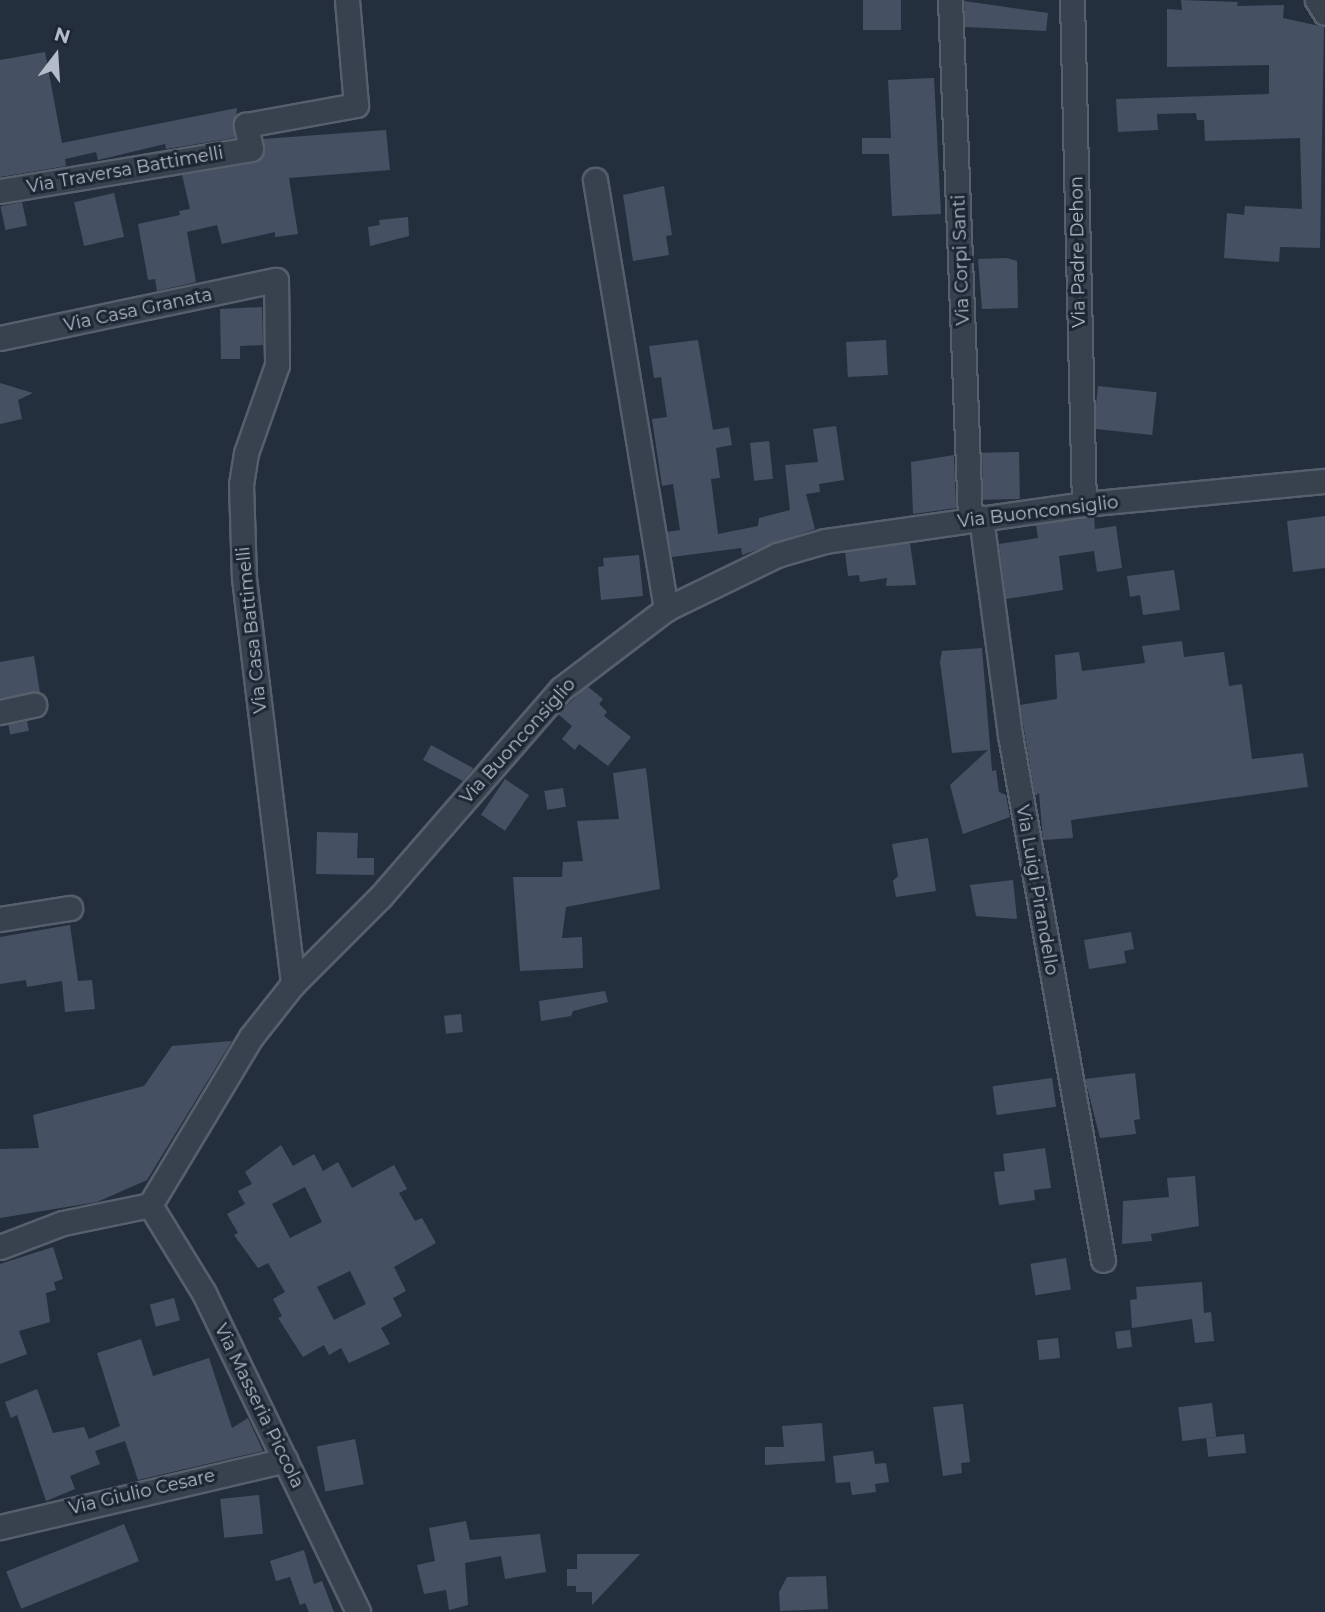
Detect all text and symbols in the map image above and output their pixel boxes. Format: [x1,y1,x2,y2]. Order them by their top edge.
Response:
north arrow [21,21,91,91]
text: N [52,22,73,49]
street label: Via Traversa Battimelli [25,142,225,198]
street label: Via Padre Dehon [1066,176,1090,328]
street label: Via Corpi Santi [948,194,974,326]
street label: Via Casa Granata [62,284,214,336]
street label: Via Buonconsiglio [956,491,1120,533]
street label: Via Casa Battimelli [232,545,272,715]
street label: Via Buonconsiglio [456,674,580,808]
street label: Via Luigi Pirandello [1011,803,1063,977]
street label: Via Masseria Piccola [210,1320,308,1492]
street label: Via Giulio Cesare [67,1465,217,1519]

